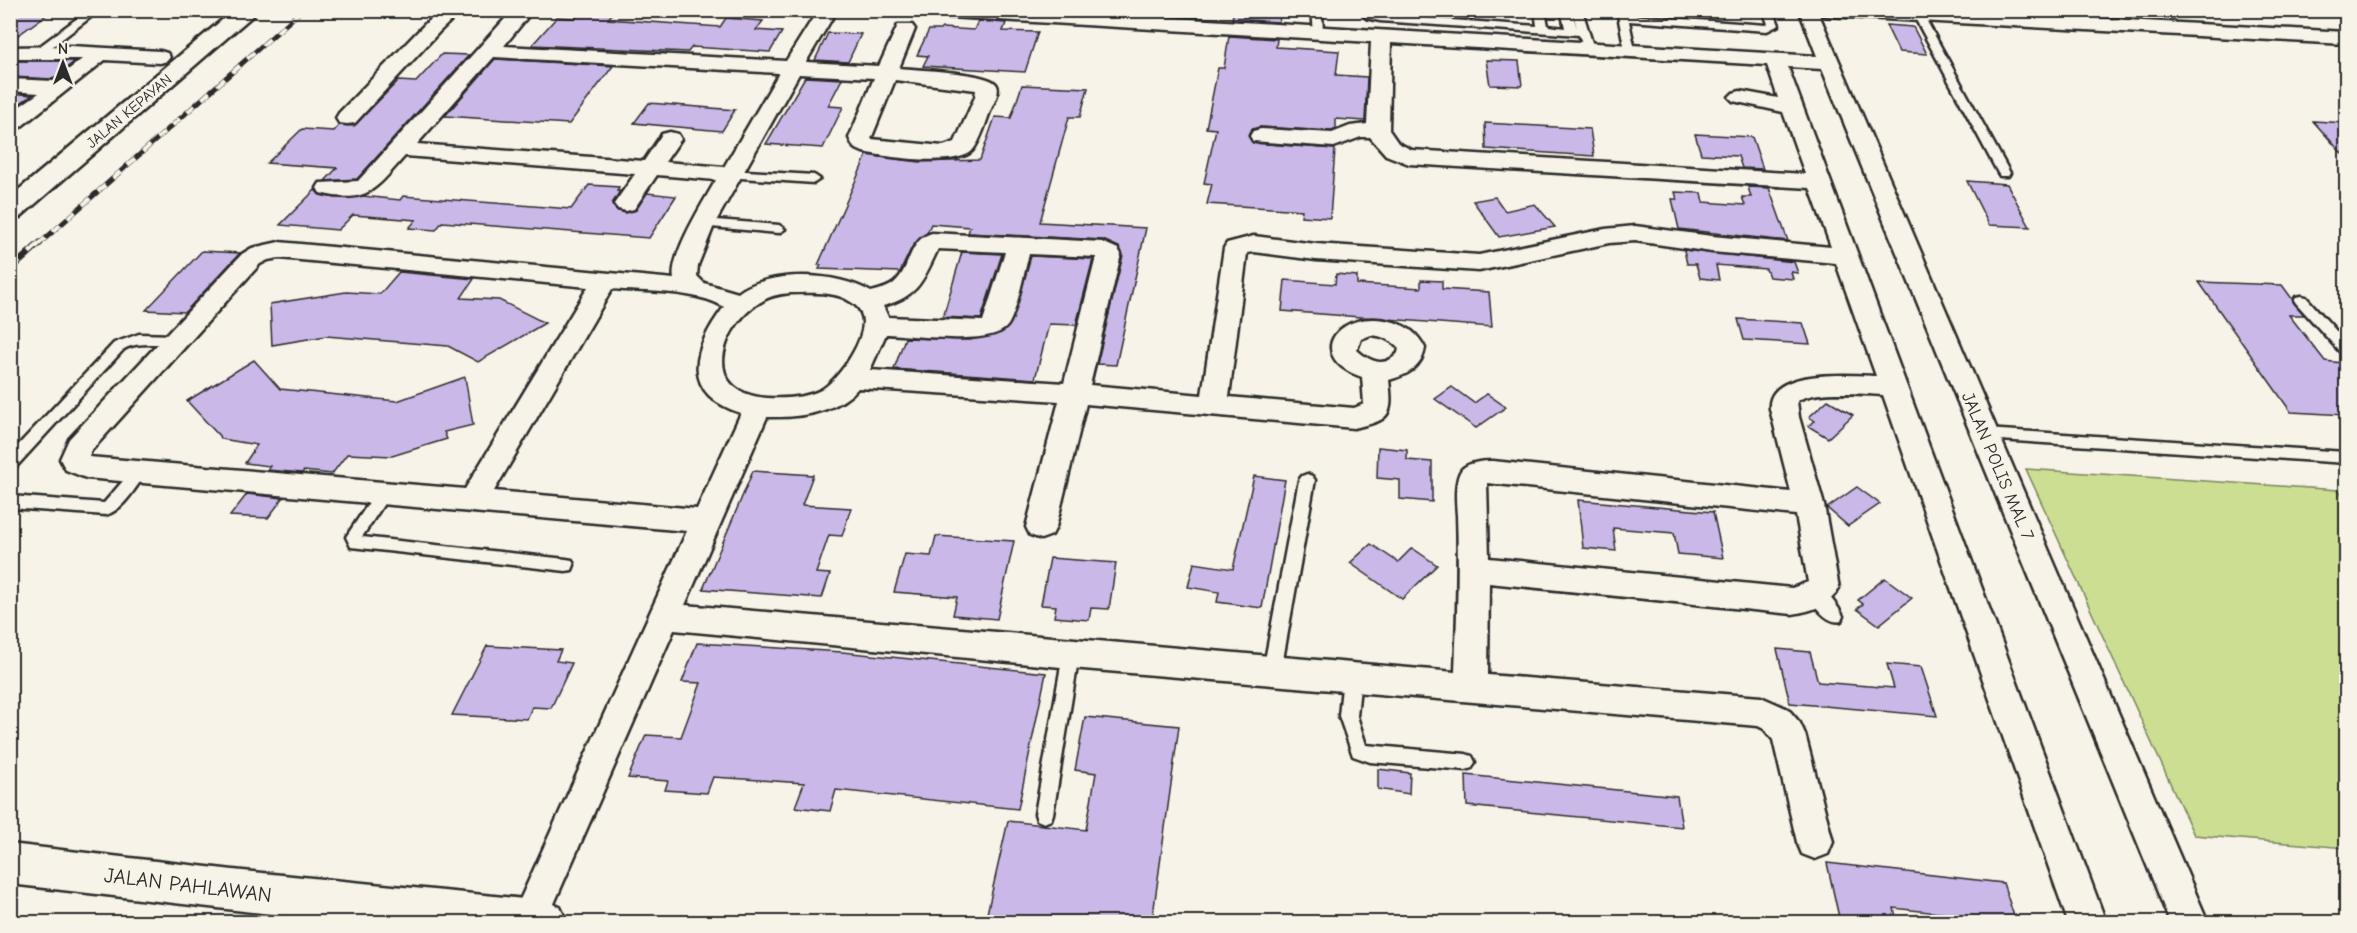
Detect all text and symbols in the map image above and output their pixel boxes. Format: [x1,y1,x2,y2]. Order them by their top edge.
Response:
north arrow [33,33,93,93]
text: N [58,40,68,58]
street label: JALAN KEPAYAN [83,70,175,152]
street label: JALAN POLIS MAL 7 [1957,389,2038,544]
street label: JALAN PAHLAWAN [103,863,273,907]

